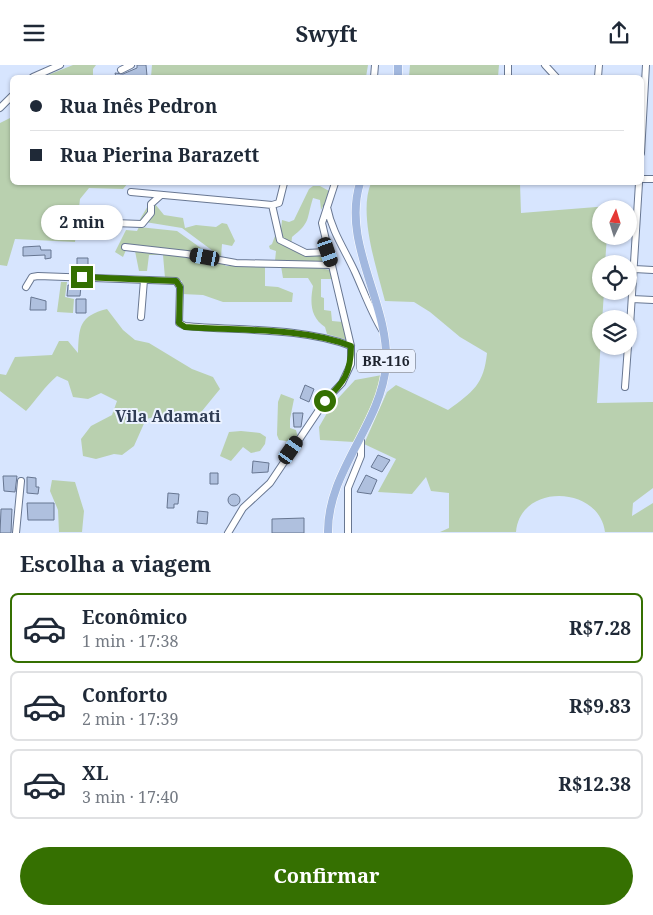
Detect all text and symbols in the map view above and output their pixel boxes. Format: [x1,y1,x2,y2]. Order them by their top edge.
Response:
text: Swyft [296,18,357,48]
icon: menu [20,19,48,47]
icon: share [605,19,633,47]
text: Rua Inês Pedron [60,93,217,119]
text: Rua Pierina Barazett [60,142,259,168]
north arrow [592,200,638,245]
map controls [592,200,637,355]
callout: 2 min [41,205,123,239]
text: 2 min [59,211,105,233]
car [316,235,339,269]
car [188,247,221,267]
button: locate [592,255,637,300]
route end [71,266,93,288]
button: layers [592,310,637,355]
road number: BR-116 [357,349,415,373]
route start [314,390,336,412]
district label: Vila Adamati [115,405,221,427]
car [276,433,305,467]
text: Escolha a viagem [20,548,211,578]
text: Econômico [82,604,188,630]
icon: car [22,606,67,651]
text: R$7.28 [569,615,631,641]
text: 1 min · 17:38 [82,630,178,652]
text: Conforto [82,682,168,708]
icon: car [22,684,67,729]
text: R$9.83 [569,693,631,719]
text: 2 min · 17:39 [82,708,178,730]
text: XL [82,760,108,786]
icon: car [22,762,67,807]
text: R$12.38 [558,771,631,797]
text: 3 min · 17:40 [82,786,178,808]
button: Confirmar [20,847,633,905]

